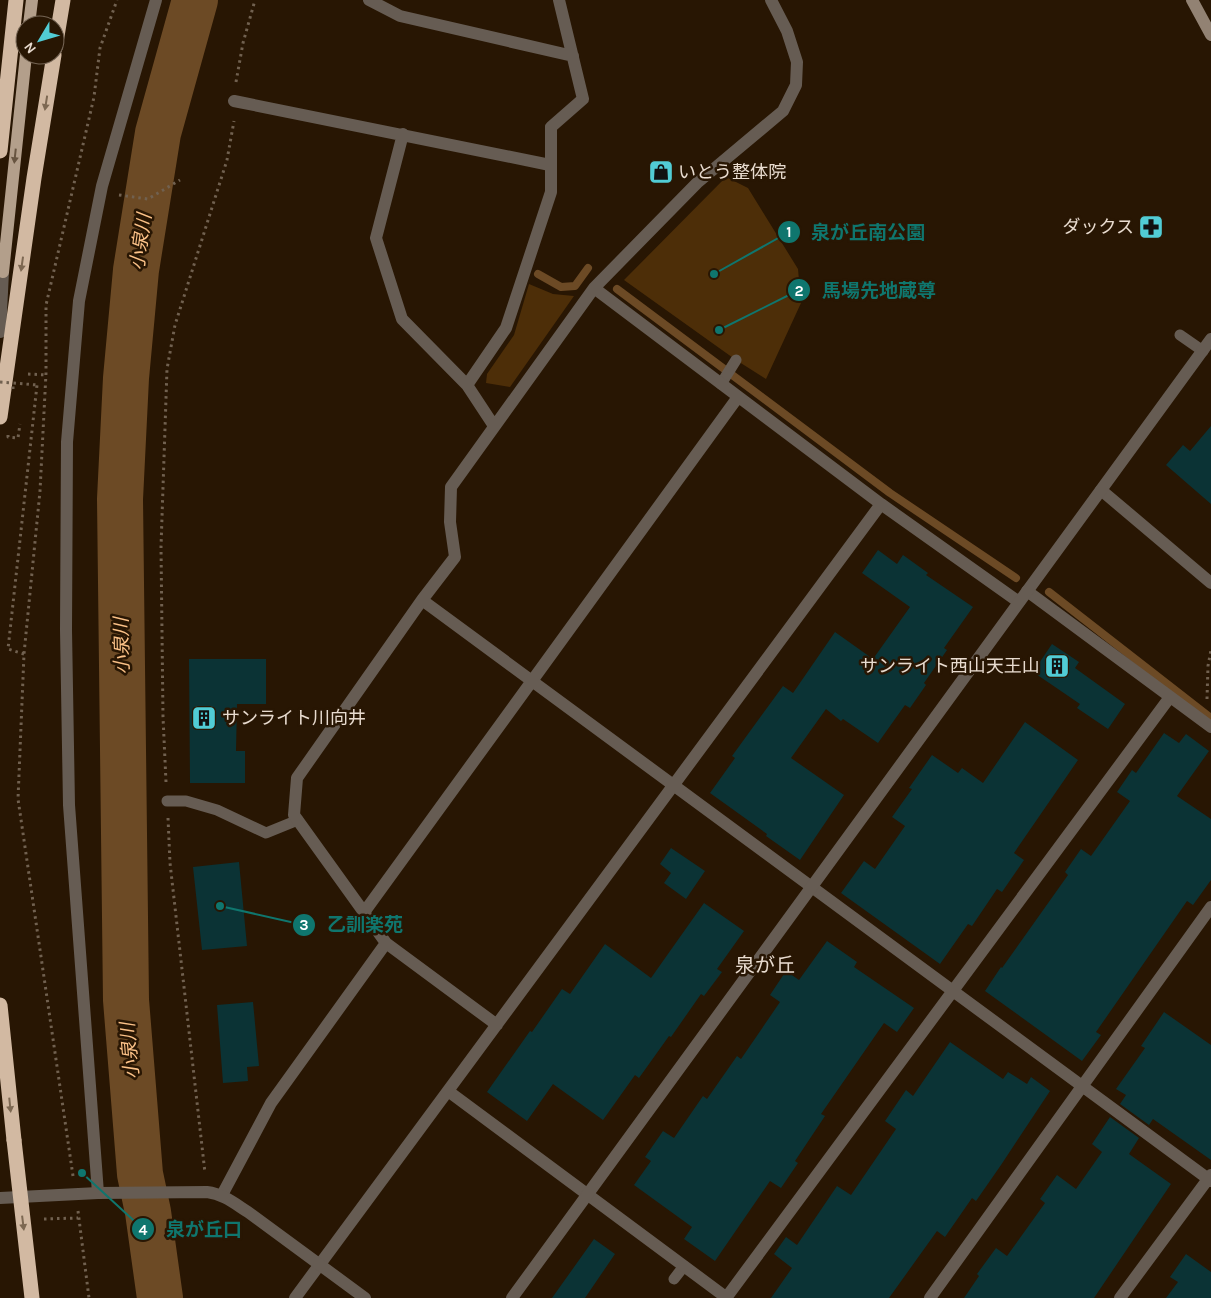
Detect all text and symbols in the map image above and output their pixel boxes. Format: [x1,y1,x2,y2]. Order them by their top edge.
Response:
north arrow [15,15,65,65]
text: N [20,39,40,57]
one-way arrow [42,95,50,111]
one-way arrow [11,148,19,164]
shop icon: いとう整体院 [648,159,674,185]
place label: いとう整体院 [678,161,786,183]
water label: 小泉川 [126,210,156,272]
pharmacy icon: ダックス [1138,214,1164,240]
callout: 泉が丘南公園 [776,215,935,249]
place label: ダックス [1063,216,1134,238]
text: 泉が丘南公園 [811,222,925,244]
text: 1 [786,223,792,241]
one-way arrow [17,256,25,272]
callout: 馬場先地蔵尊 [787,273,946,307]
text: 馬場先地蔵尊 [822,280,936,302]
text: 2 [794,282,804,300]
water label: 小泉川 [110,615,133,675]
building icon: サンライト西山天王山 [1044,653,1070,679]
place label: サンライト西山天王山 [860,655,1040,677]
building icon: サンライト川向井 [191,705,217,731]
place label: サンライト川向井 [222,707,366,729]
callout: 乙訓楽苑 [292,908,413,942]
text: 乙訓楽苑 [327,914,403,936]
text: 3 [299,916,309,934]
district label: 泉が丘 [735,954,795,977]
water label: 小泉川 [116,1020,143,1080]
one-way arrow [6,1098,14,1114]
callout: 泉が丘口 [131,1212,252,1246]
one-way arrow [19,1215,27,1231]
text: 泉が丘口 [166,1219,242,1241]
text: 4 [139,1221,148,1239]

